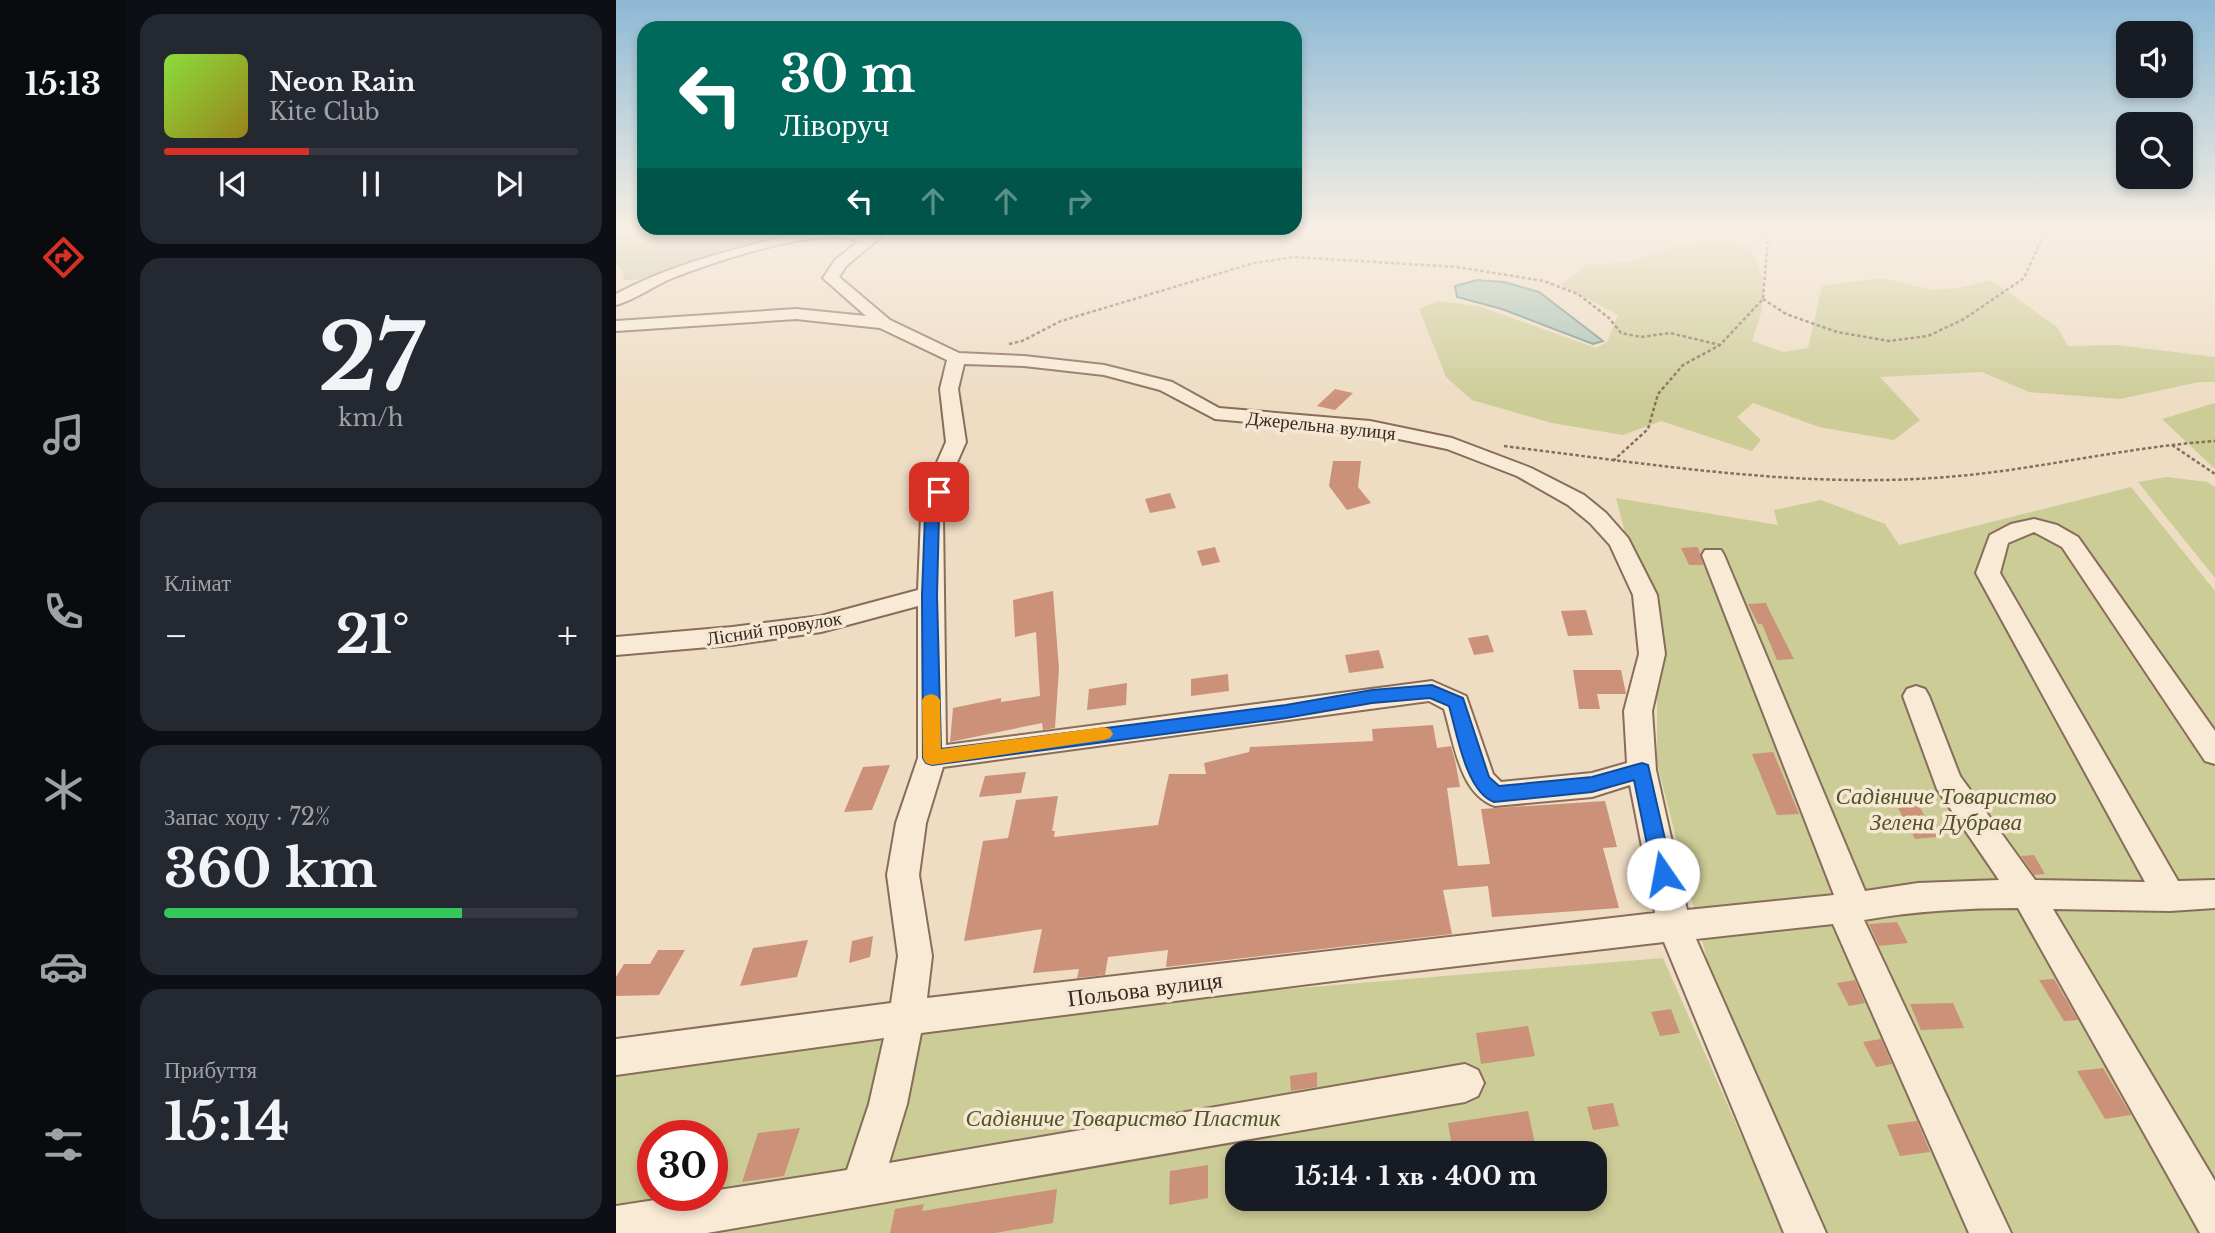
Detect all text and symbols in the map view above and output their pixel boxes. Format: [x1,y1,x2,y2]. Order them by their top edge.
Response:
map controls [2116,21,2193,189]
button: sound [2116,21,2193,98]
text: 30 m [780,44,915,105]
icon: left [665,49,756,140]
text: 15:13 [25,64,101,104]
text: Neon Rain [269,66,415,98]
text: Kite Club [269,98,380,126]
text: Ліворуч [780,105,889,145]
button: search [2116,112,2193,189]
icon: previous [214,165,252,203]
icon: pause [352,165,390,203]
icon: next [490,165,528,203]
icon: left [841,182,879,220]
icon: ahead [914,182,952,220]
icon: ahead [987,182,1025,220]
icon: right [1060,182,1098,220]
icon: directions [39,233,88,282]
text: 27 [318,302,424,415]
text: km/h [338,404,404,432]
street label: Джерельна вулиця [1245,406,1397,445]
icon: music [39,410,88,459]
pin [909,462,969,522]
icon: arrive [920,473,958,511]
text: Клімат [164,569,231,597]
icon: phone [39,587,88,636]
text: 21° [336,603,410,667]
street label: Лісний провулок [705,606,844,651]
text: − [164,612,188,659]
text: + [557,612,578,659]
icon: climate [39,765,88,814]
park label: Садівниче Товариство Зелена Дубрава [1835,782,2057,836]
text: Запас ходу · 72% [164,803,330,831]
text: 360 km [164,837,377,901]
position arrow [1626,837,1700,911]
icon: car [39,942,88,991]
street label: Польова вулиця [1066,966,1224,1012]
text: Прибуття [164,1056,257,1084]
text: 15:14 [164,1090,290,1154]
park label: Садівниче Товариство Пластик [965,1104,1281,1132]
icon: filters [39,1120,88,1169]
speed limit sign: 30 [637,1120,728,1211]
text: 15:14 · 1 хв · 400 m [1295,1160,1537,1192]

